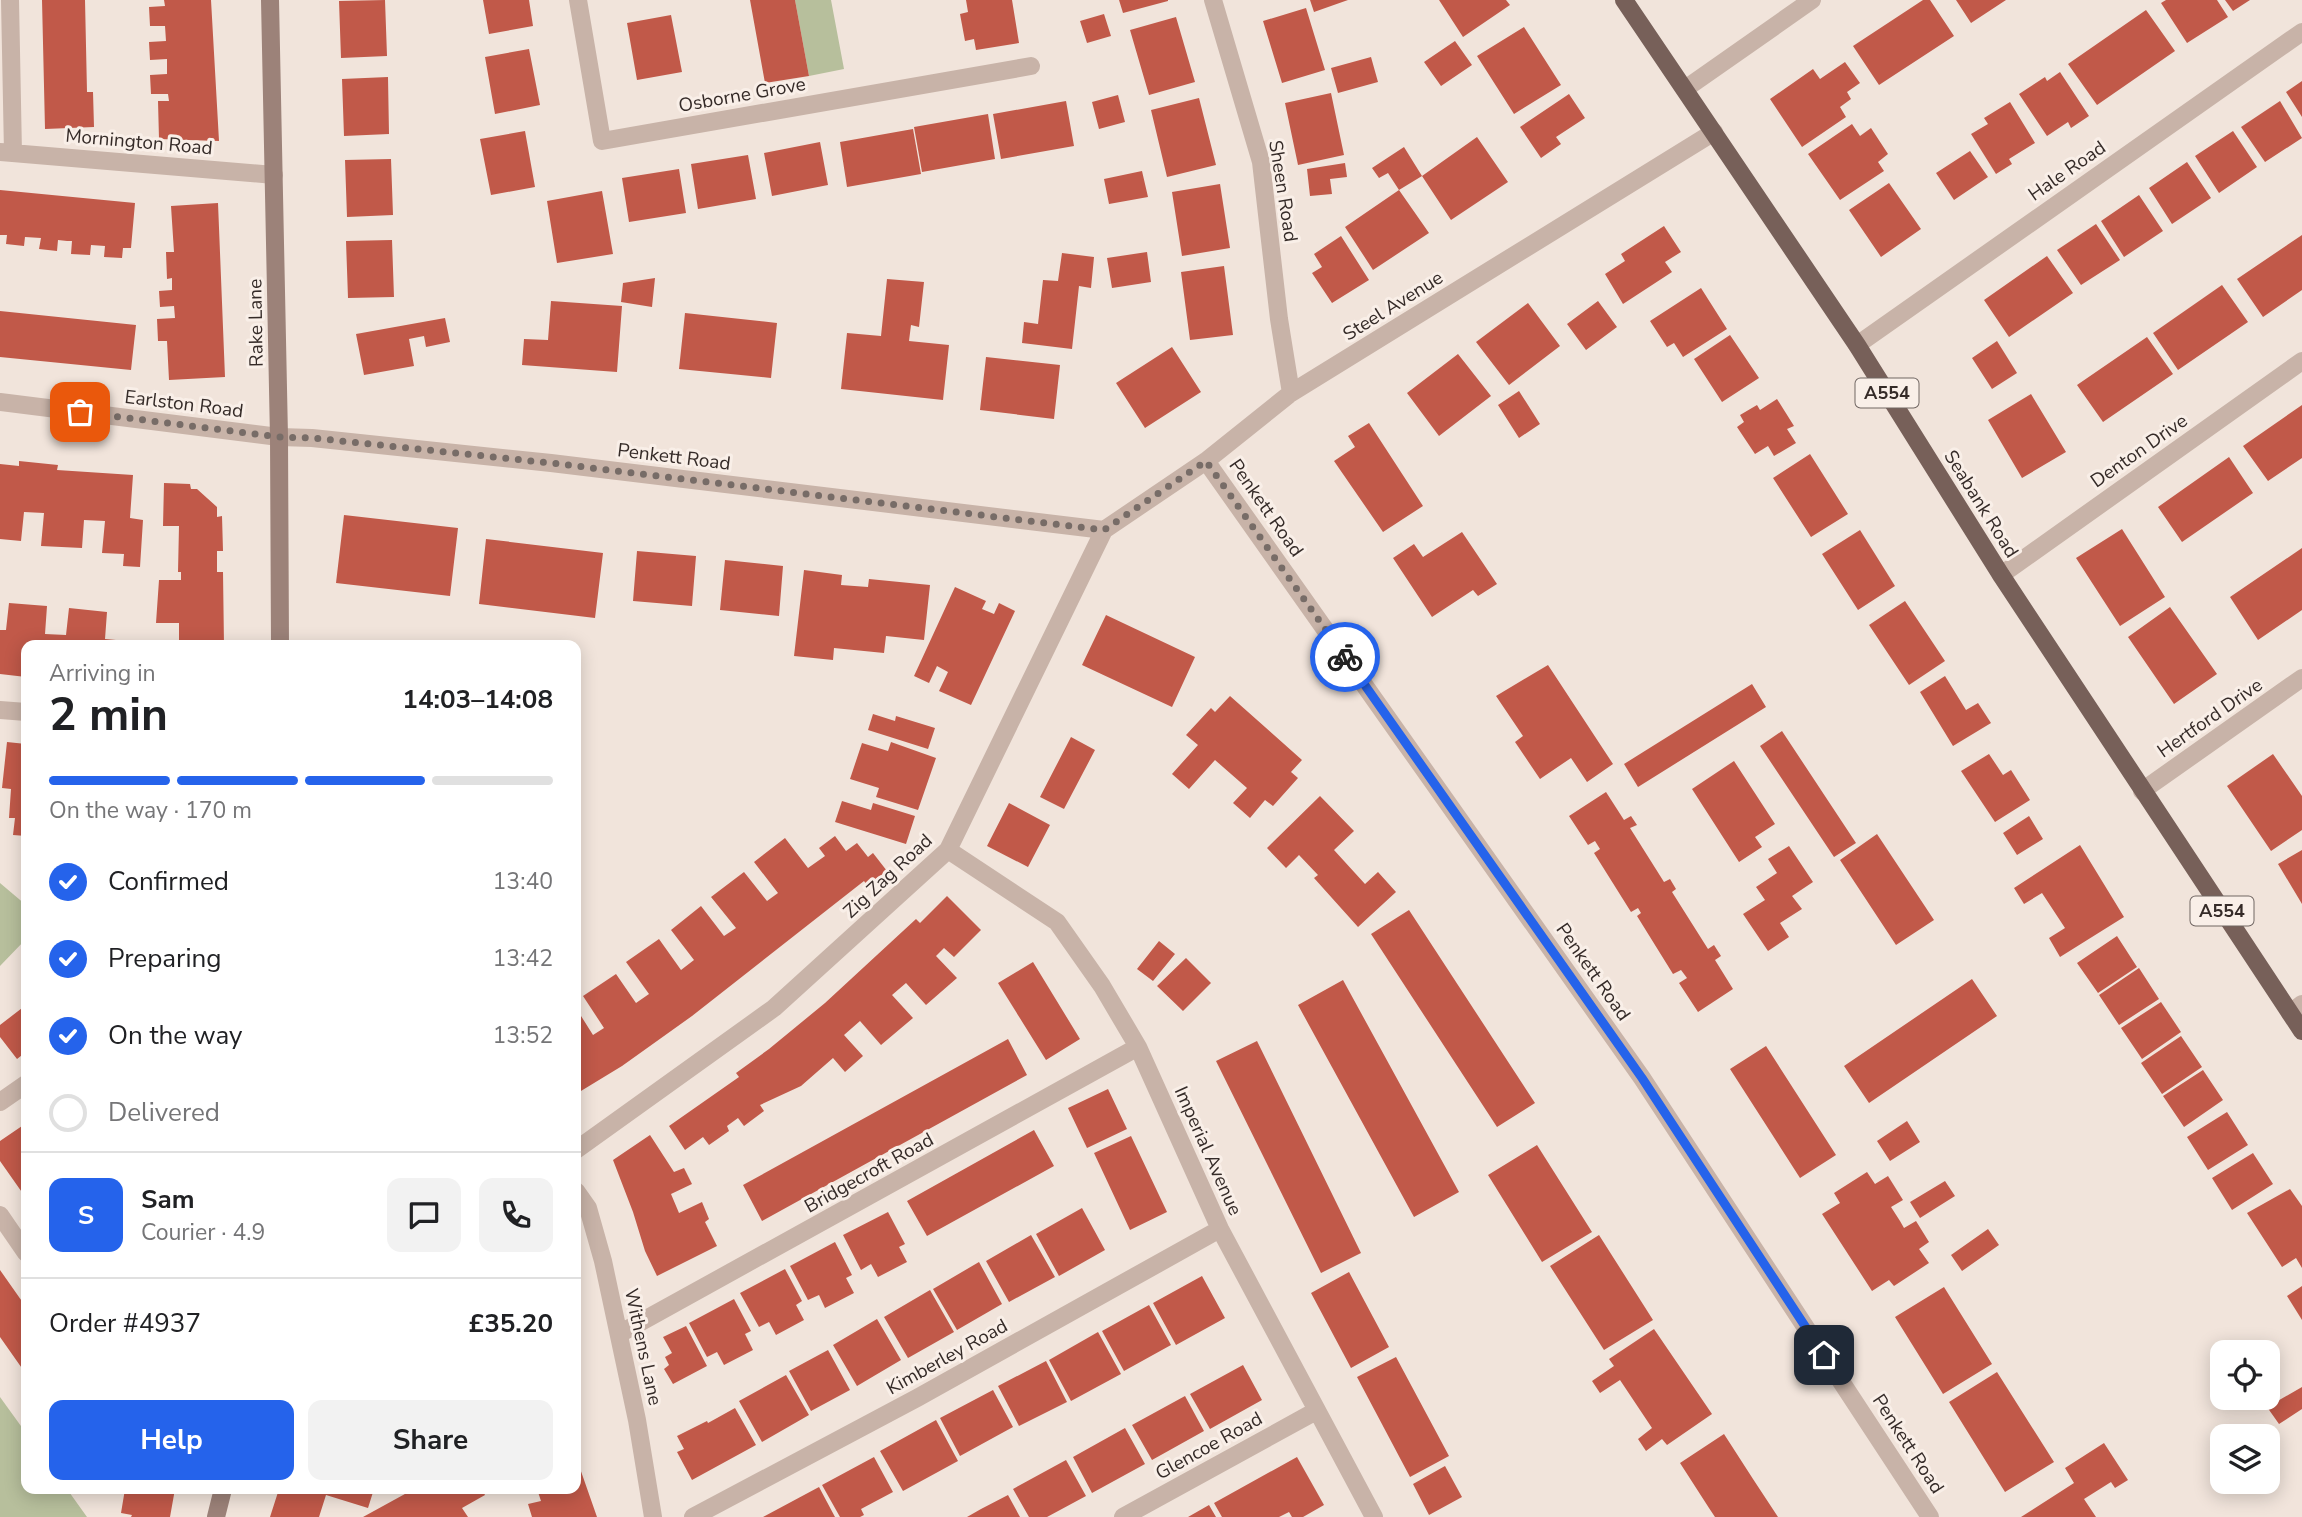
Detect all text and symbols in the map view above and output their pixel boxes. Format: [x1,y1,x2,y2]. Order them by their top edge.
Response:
street label: Osborne Grove [676,71,808,119]
street label: Mornington Road [64,123,214,161]
street label: Hale Road [2023,135,2111,207]
street label: Sheen Road [1262,138,1304,244]
street label: Steel Avenue [1338,265,1448,347]
street label: Rake Lane [242,279,270,367]
road number: A554 [1856,379,1918,408]
pin [50,382,110,442]
street label: Earlston Road [123,384,245,424]
icon: bag [61,393,99,431]
street label: Denton Drive [2085,408,2193,494]
street label: Penkett Road [616,437,732,477]
street label: Seabank Road [1938,445,2024,563]
street label: Penkett Road [1223,454,1309,562]
courier [1310,622,1380,692]
icon: bike [1326,638,1364,676]
text: Arriving in [49,658,156,689]
street label: Hertford Drive [2152,672,2268,764]
text: 14:03–14:08 [402,682,553,717]
text: 2 min [49,683,168,746]
text: On the way · 170 m [49,795,252,826]
street label: Zig Zag Road [838,828,938,924]
icon: check [49,863,87,901]
text: Confirmed [108,864,229,899]
text: 13:40 [493,866,553,897]
road number: A554 [2190,896,2254,926]
street label: Penkett Road [1550,918,1636,1026]
icon: check [49,940,87,978]
text: Preparing [108,941,221,976]
text: 13:42 [493,943,553,974]
icon: check [49,1017,87,1055]
text: On the way [108,1018,242,1053]
text: 13:52 [493,1020,553,1051]
street label: Imperial Avenue [1168,1082,1248,1220]
text: Delivered [108,1095,220,1130]
street label: Bridgecroft Road [800,1127,938,1219]
button: chat [387,1178,461,1252]
button: phone [479,1178,553,1252]
text: Sam [141,1182,194,1217]
text: S [78,1198,94,1233]
text: Courier · 4.9 [141,1217,265,1248]
street label: Withens Lane [618,1286,668,1408]
text: Order #4937 [49,1306,201,1341]
text: £35.20 [469,1306,553,1341]
street label: Kimberley Road [882,1313,1012,1401]
pin [1794,1325,1854,1385]
icon: home [1805,1336,1843,1374]
map controls [2210,1340,2280,1494]
button: locate [2210,1340,2280,1410]
street label: Penkett Road [1866,1389,1950,1499]
button: Help [49,1400,294,1480]
button: Share [308,1400,553,1480]
street label: Glencoe Road [1151,1406,1267,1486]
button: layers [2210,1424,2280,1494]

